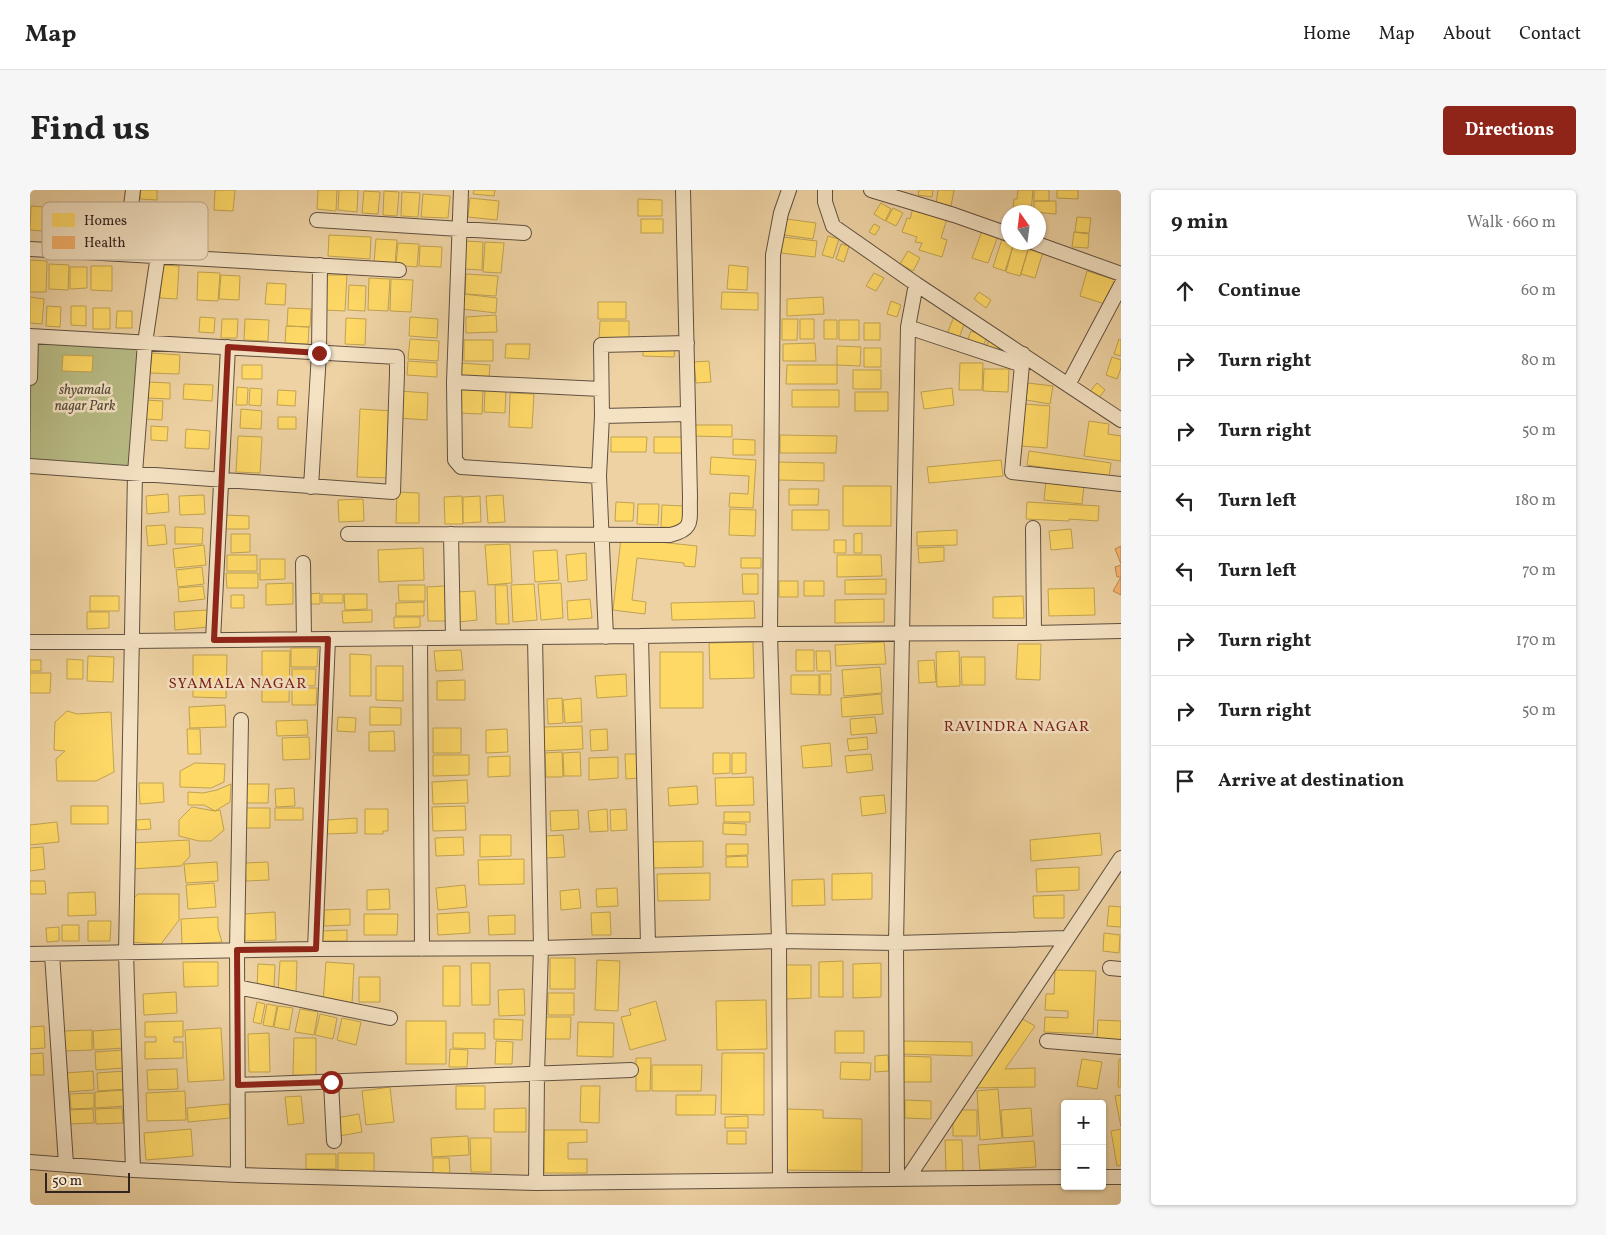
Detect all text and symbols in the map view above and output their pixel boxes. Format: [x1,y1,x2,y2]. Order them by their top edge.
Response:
text: Map [25,18,76,52]
text: Home [1303,22,1351,47]
text: Map [1379,22,1415,47]
text: About [1443,22,1491,47]
text: Contact [1519,22,1581,47]
text: Find us [30,106,150,154]
button: Directions [1443,106,1576,155]
legend [42,202,208,260]
north arrow [1001,205,1046,250]
text: 9 min [1171,208,1228,237]
text: Homes [84,212,127,231]
text: Walk · 660 m [1467,212,1556,234]
text: Health [84,234,126,253]
icon: ahead [1171,277,1199,305]
text: Continue [1218,278,1301,304]
text: 60 m [1521,280,1556,302]
route end [308,342,331,365]
icon: right [1171,347,1199,375]
text: Turn right [1218,348,1311,374]
text: 80 m [1521,350,1556,372]
park label: shyamala nagar Park [55,381,116,416]
icon: right [1171,417,1199,445]
text: Turn right [1218,418,1311,444]
text: 50 m [1522,420,1556,442]
icon: left [1171,487,1199,515]
text: Turn left [1218,488,1297,514]
text: 180 m [1515,490,1556,512]
icon: left [1171,557,1199,585]
text: Turn left [1218,558,1297,584]
text: 70 m [1522,560,1556,582]
icon: right [1171,627,1199,655]
text: Turn right [1218,628,1311,654]
text: 170 m [1516,630,1556,652]
district label: SYAMALA NAGAR [169,674,307,695]
icon: right [1171,697,1199,725]
text: Turn right [1218,698,1311,724]
text: 50 m [1522,700,1556,722]
district label: RAVINDRA NAGAR [944,717,1090,738]
icon: arrive [1171,767,1199,795]
text: Arrive at destination [1218,768,1404,794]
route start [320,1071,343,1094]
map controls [1061,1100,1106,1190]
button: + [1061,1100,1106,1145]
button: − [1061,1145,1106,1190]
scale bar [45,1170,130,1193]
text: 50 m [52,1172,82,1191]

